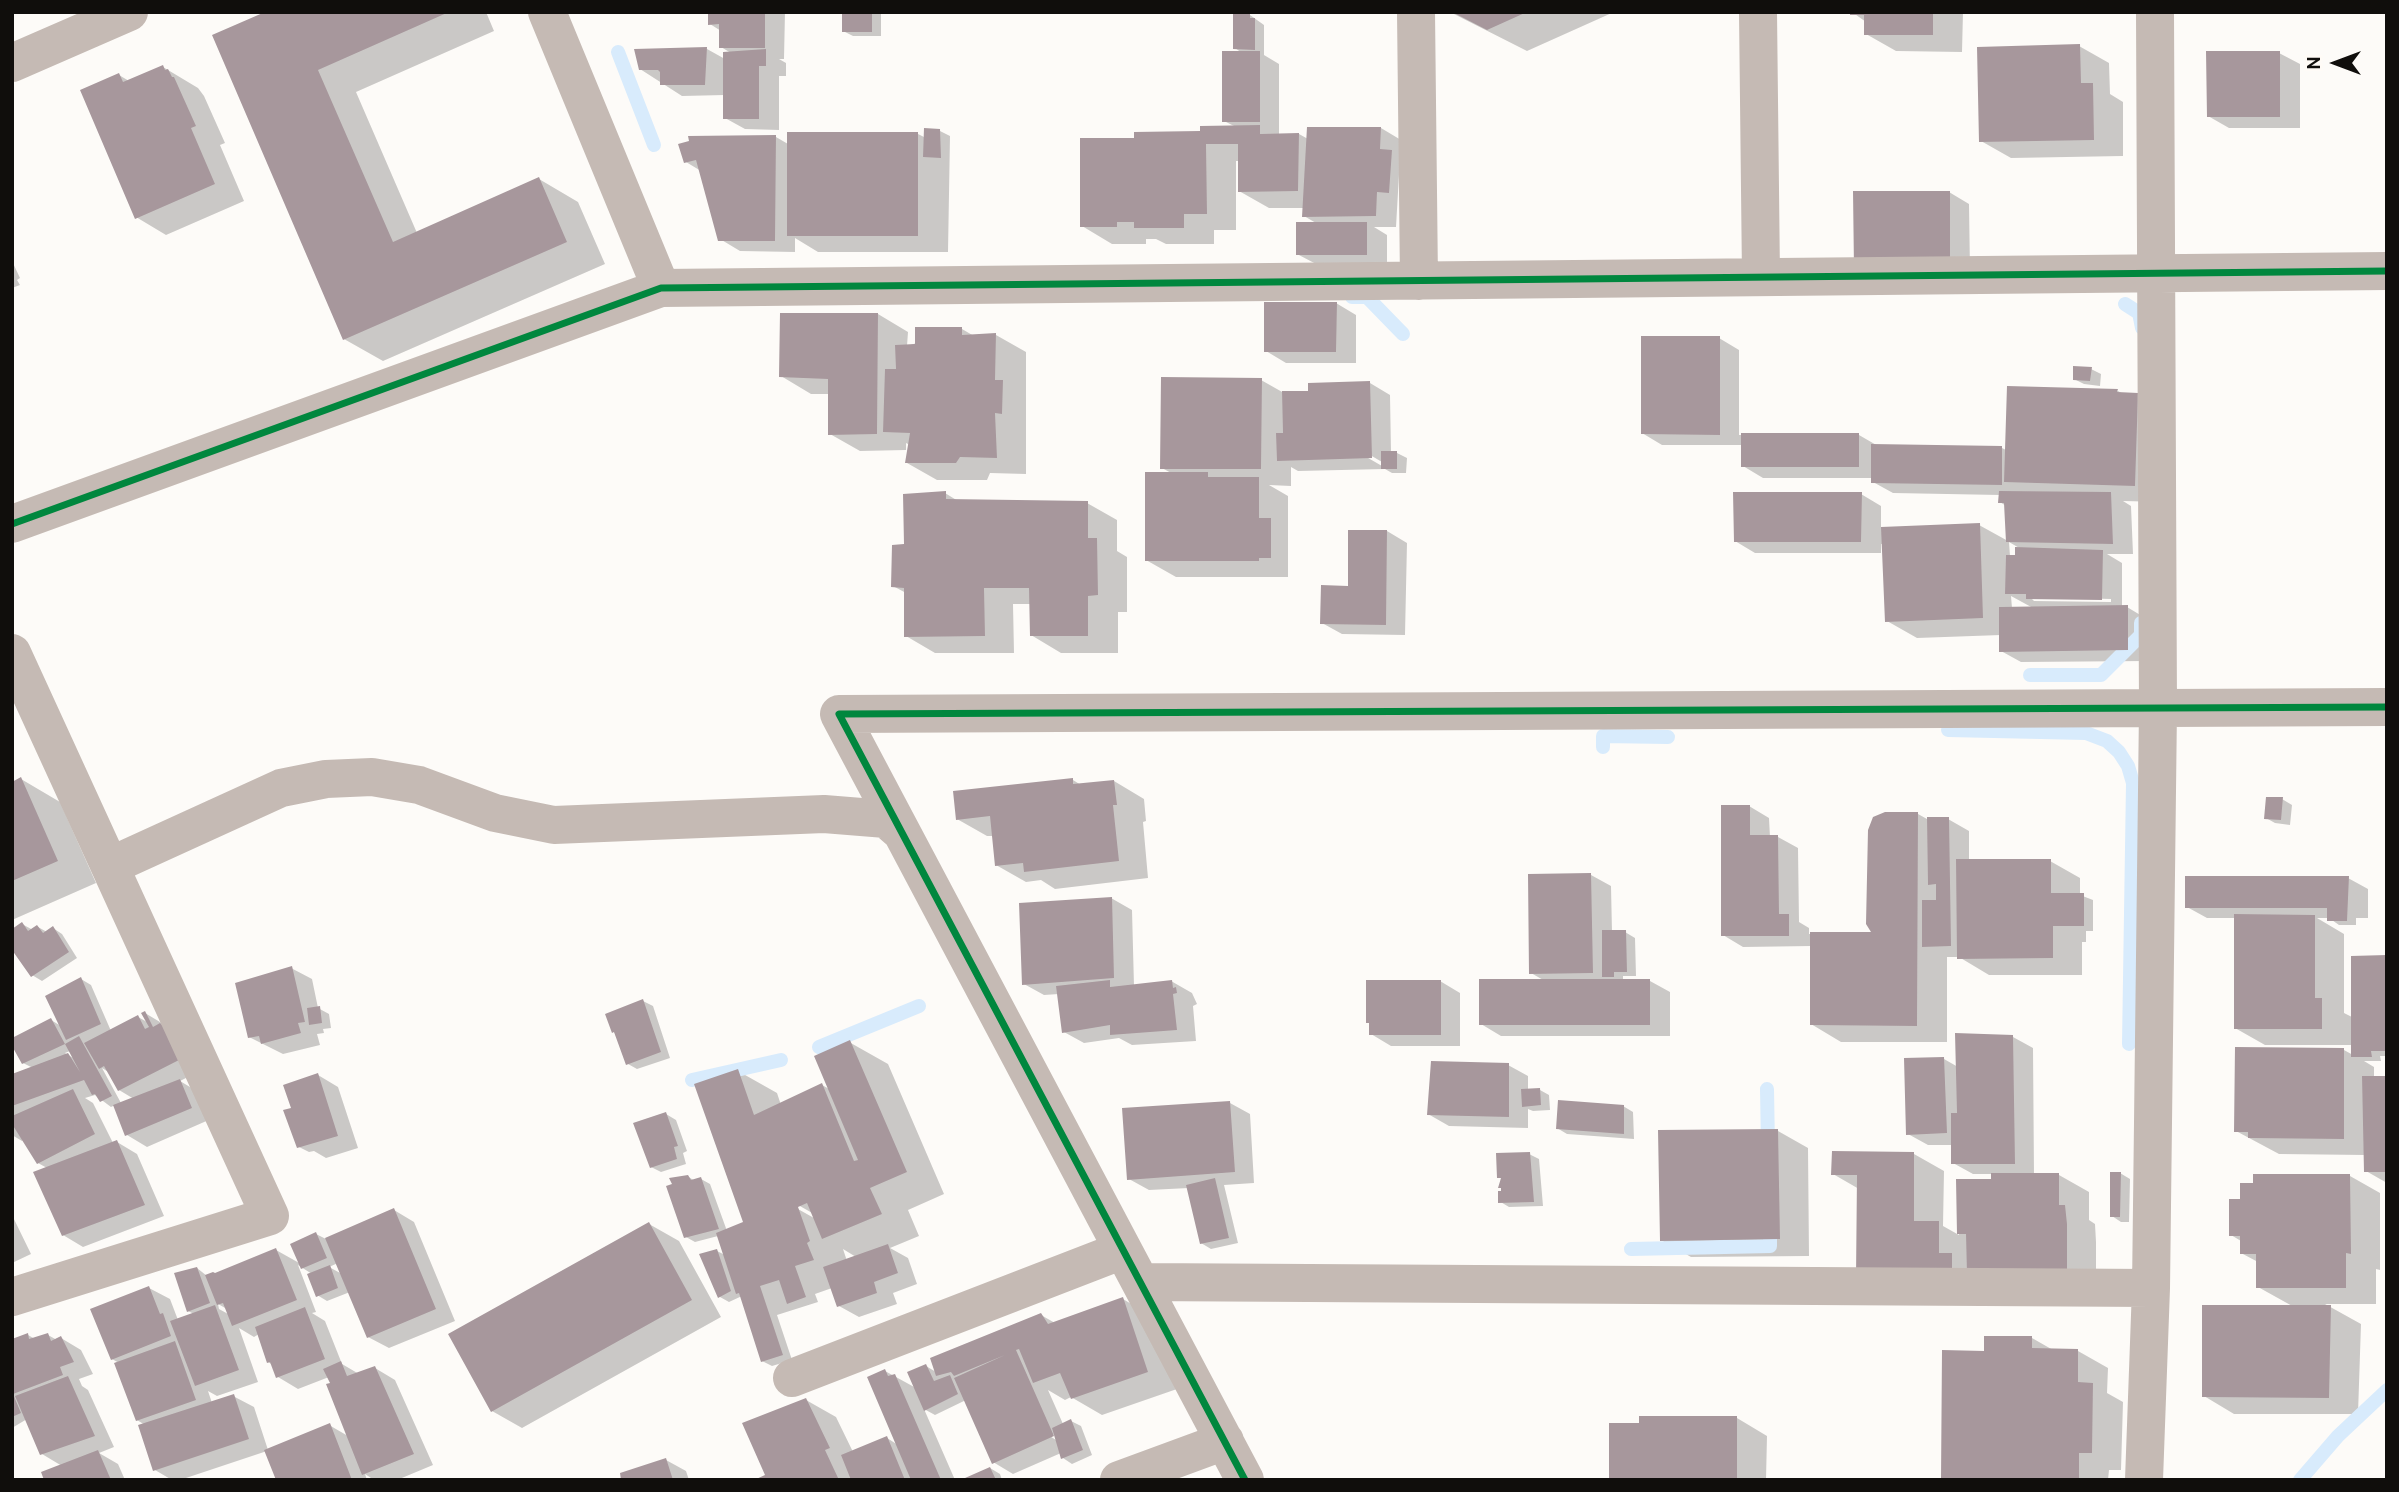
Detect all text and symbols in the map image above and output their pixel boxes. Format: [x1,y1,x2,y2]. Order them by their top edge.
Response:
north arrow [2301,28,2371,98]
text: N [2303,56,2327,70]

